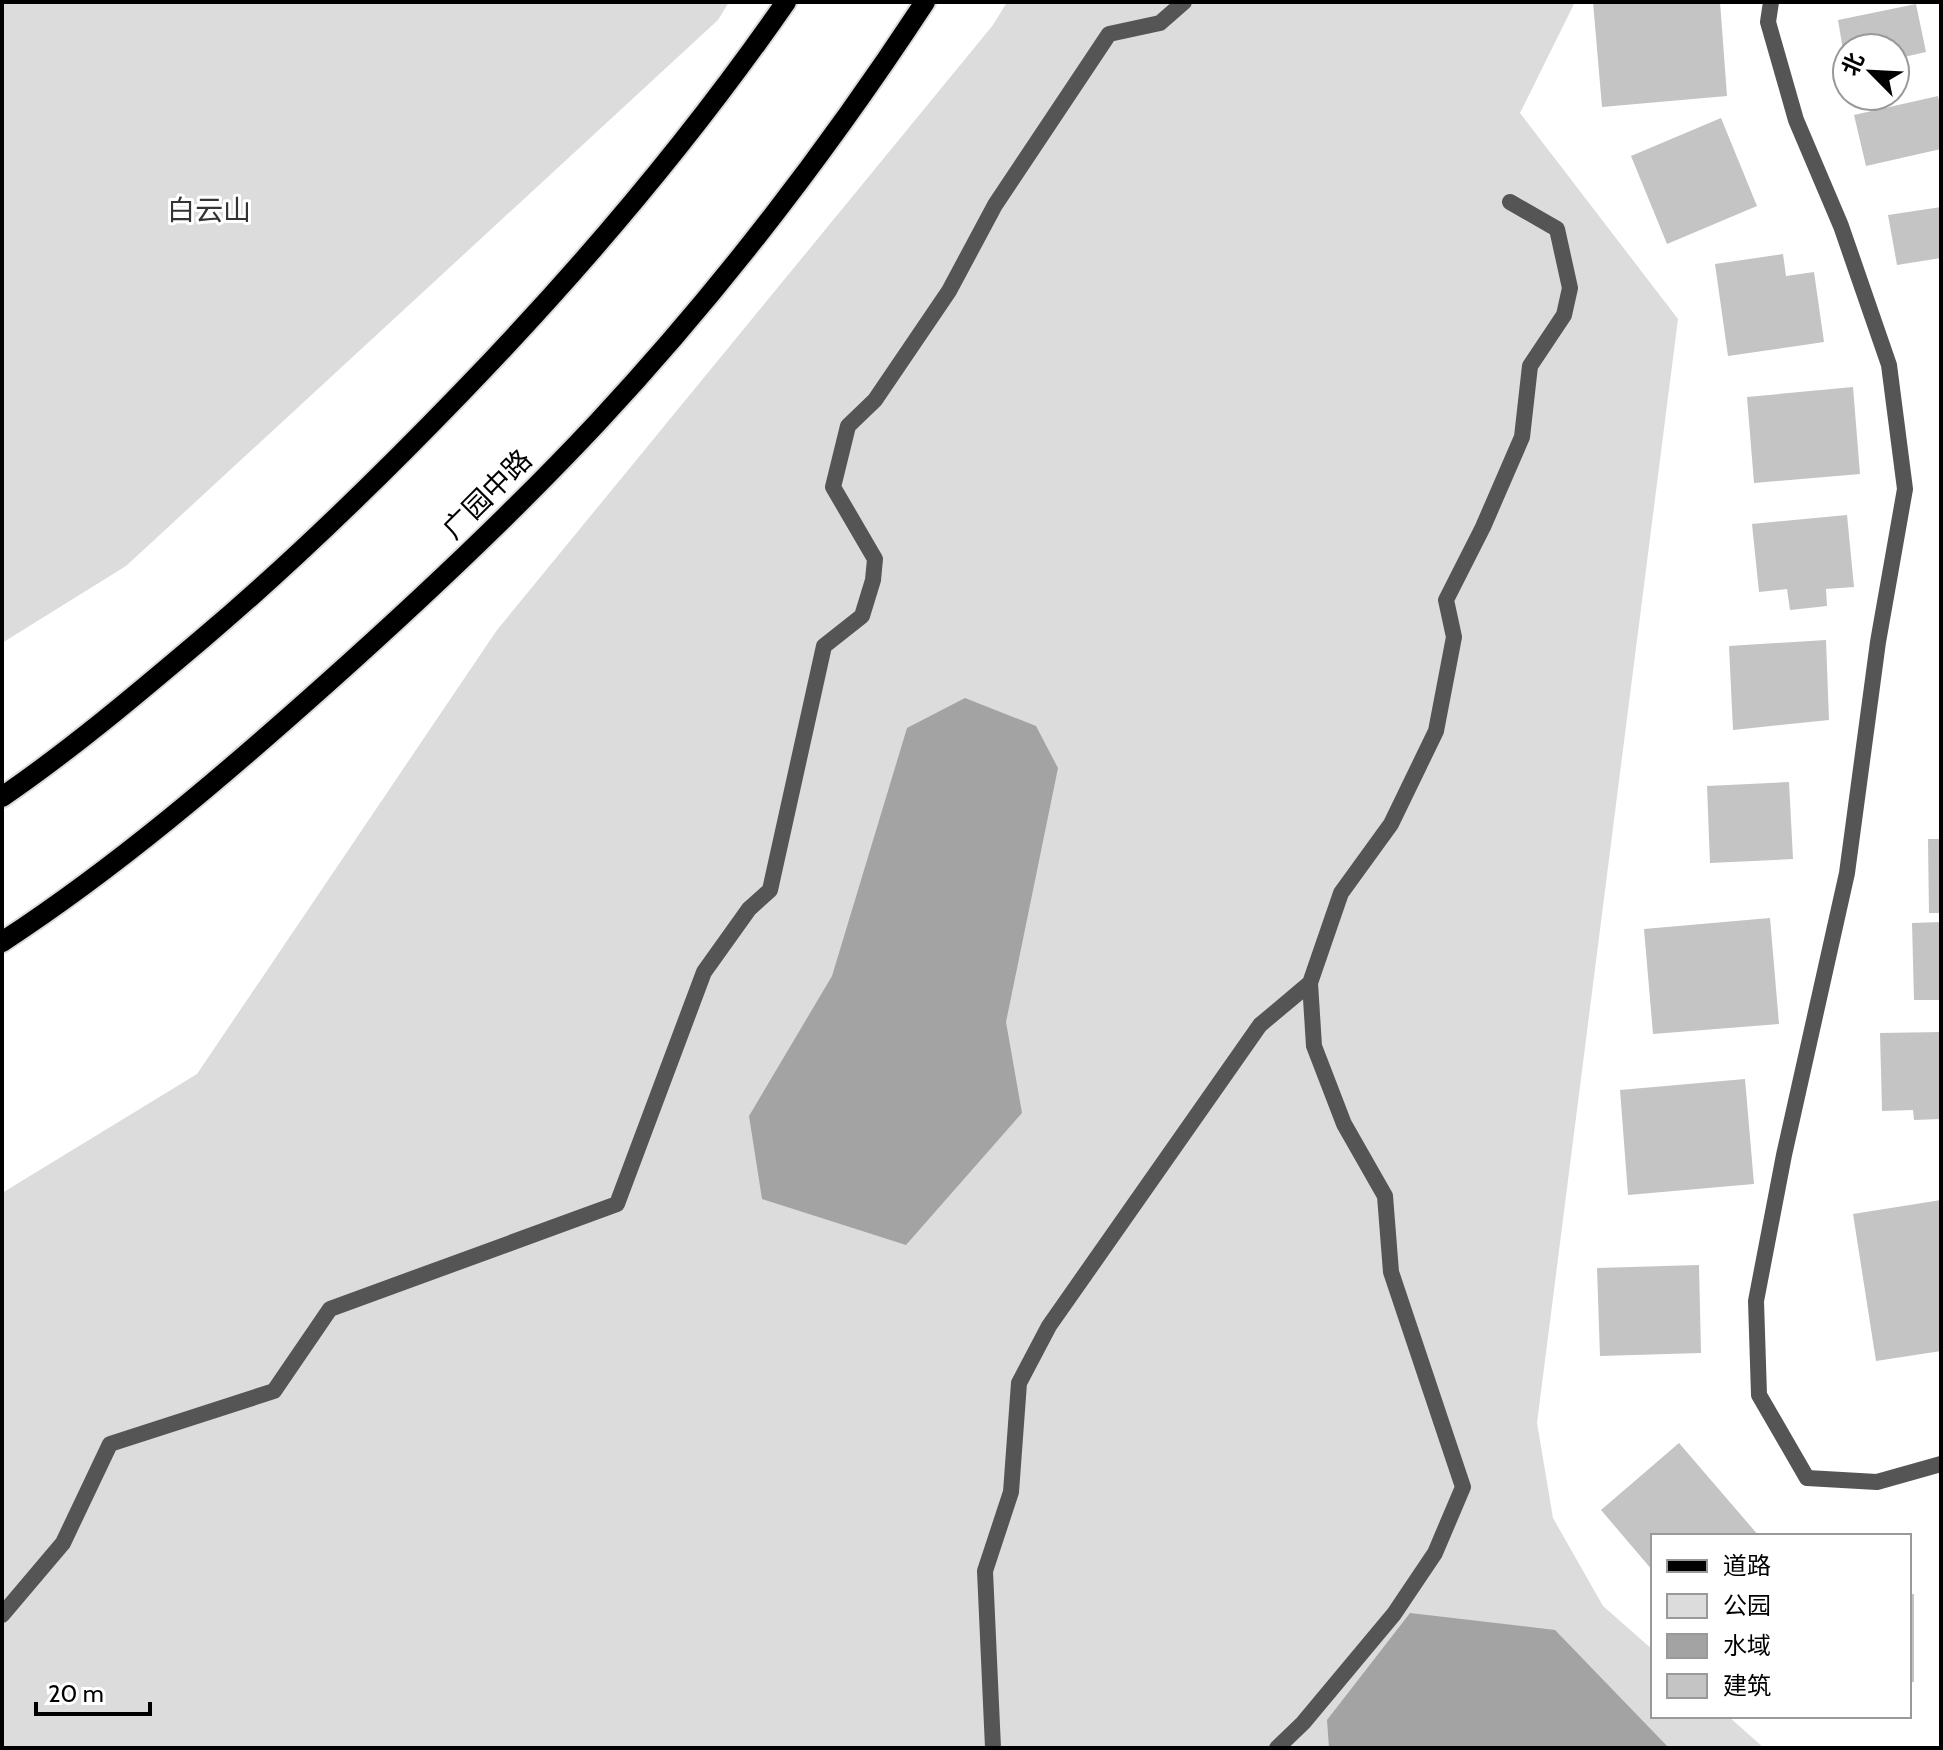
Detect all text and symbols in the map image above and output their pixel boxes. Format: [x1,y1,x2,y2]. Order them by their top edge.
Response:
north arrow [1831,32,1911,112]
text: 北 [1836,49,1870,80]
park label: 白云山 [167,193,251,227]
street label: 广园中路 [435,442,539,546]
legend [1651,1534,1911,1718]
text: 道路 [1723,1551,1771,1580]
text: 公园 [1723,1591,1771,1620]
text: 水域 [1723,1631,1771,1660]
scale bar [36,1666,150,1716]
text: 建筑 [1723,1671,1771,1700]
text: 20 m [48,1679,104,1708]

